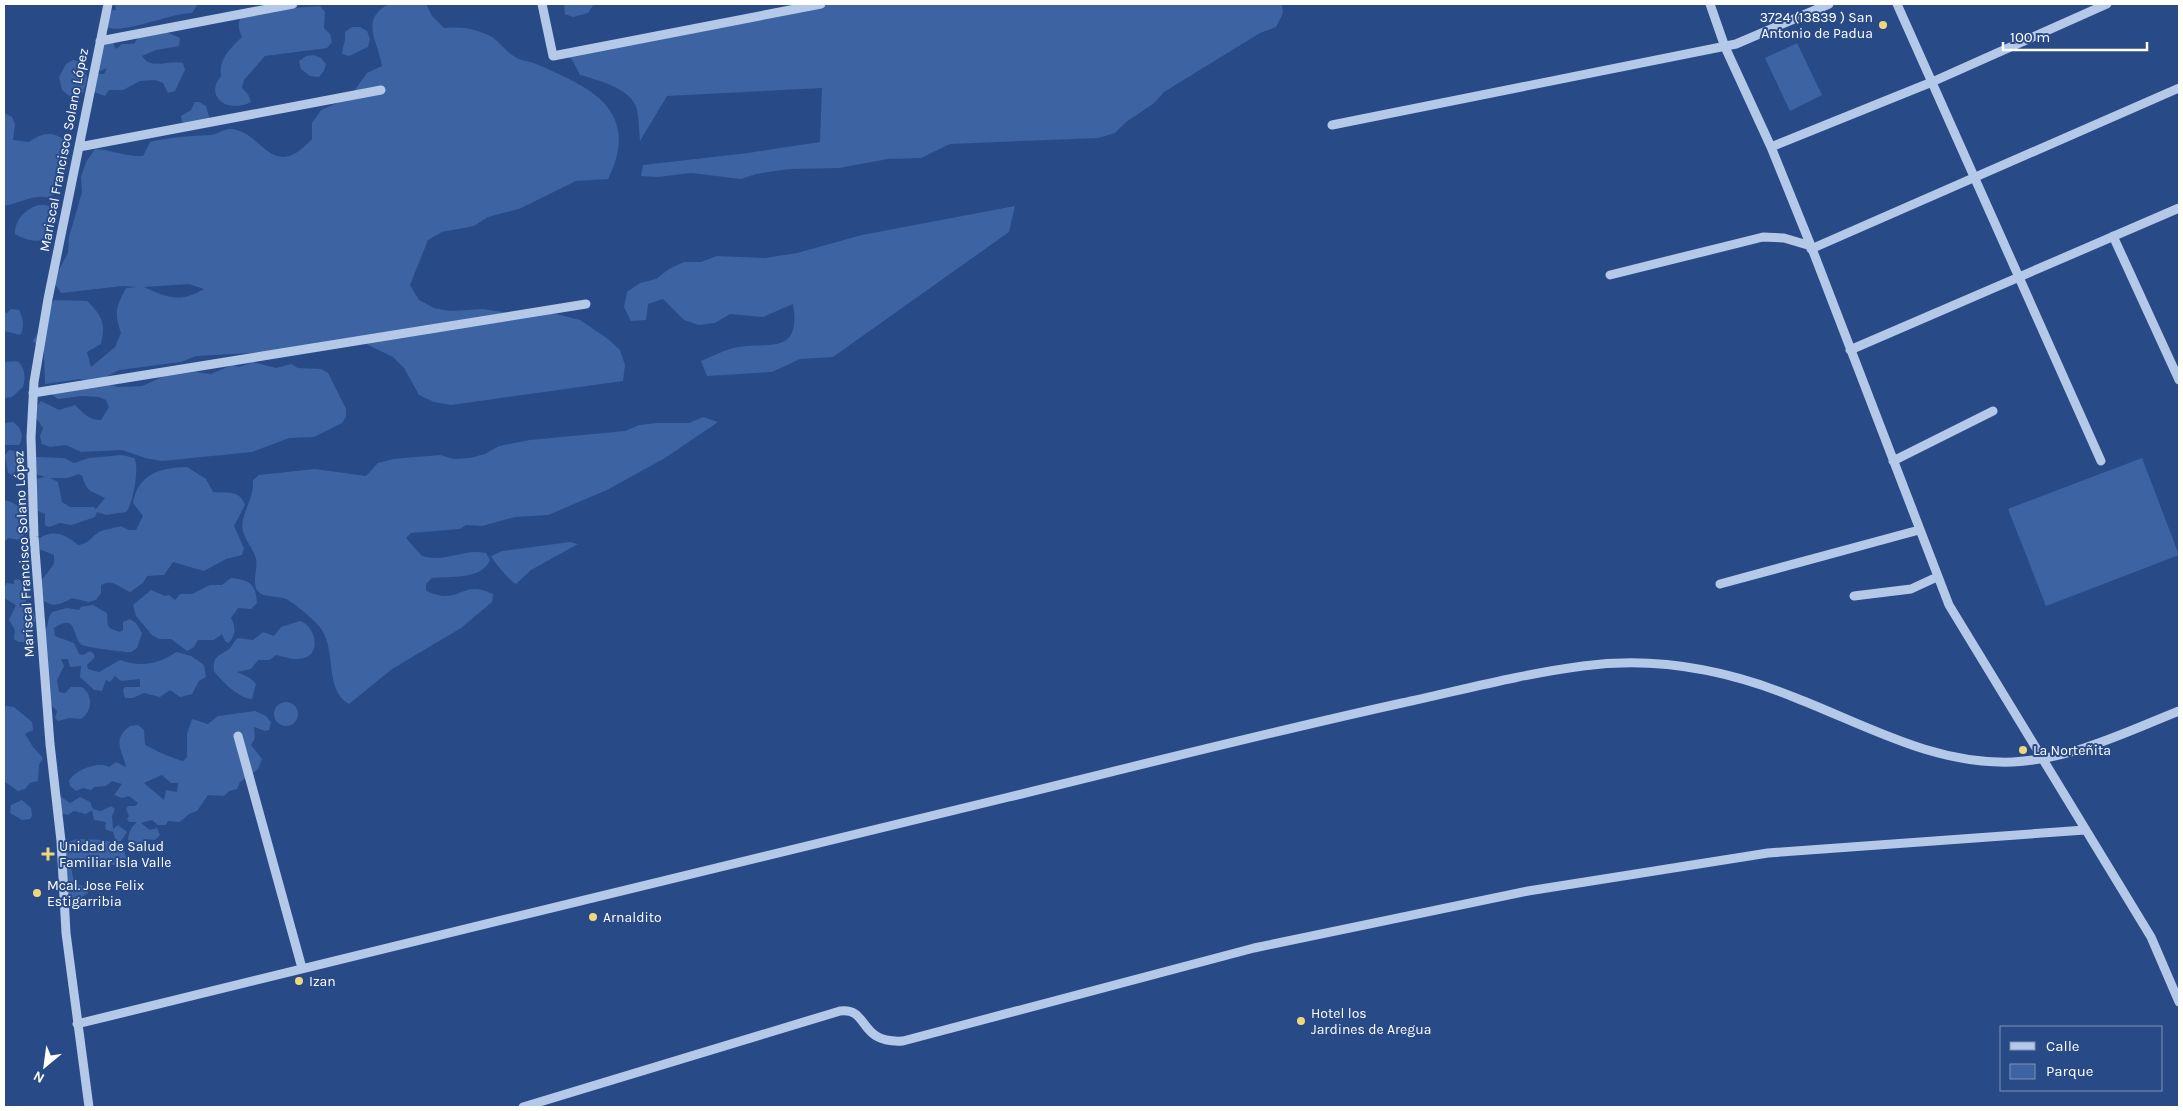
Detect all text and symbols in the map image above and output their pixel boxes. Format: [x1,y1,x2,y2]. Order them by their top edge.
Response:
place label: 3724 (13839 ) San Antonio de Padua [1760,9,1873,42]
marker: 3724 (13839 ) San Antonio de Padua [1877,19,1889,31]
scale bar [2003,20,2147,52]
text: 100 m [2010,28,2050,46]
street label: Mariscal Francisco Solano López [36,47,92,253]
street label: Mariscal Francisco Solano López [10,450,38,658]
place label: La Norteñita [2033,742,2111,759]
marker: La Norteñita [2017,744,2029,756]
place label: Unidad de Salud Familiar Isla Valle [59,838,172,871]
marker: Unidad de Salud Familiar Isla Valle [41,847,55,861]
place label: Mcal. Jose Felix Estigarribia [47,877,144,910]
marker: Mcal. Jose Felix Estigarribia [31,887,43,899]
place label: Arnaldito [603,909,662,926]
marker: Arnaldito [587,911,599,923]
place label: Izan [309,973,336,990]
marker: Izan [293,975,305,987]
place label: Hotel los Jardines de Aregua [1311,1005,1431,1038]
marker: Hotel los Jardines de Aregua [1295,1015,1307,1027]
legend [2000,1026,2163,1091]
text: Calle [2046,1037,2080,1055]
north arrow [20,1041,70,1091]
text: Parque [2046,1062,2094,1080]
text: N [30,1067,47,1087]

